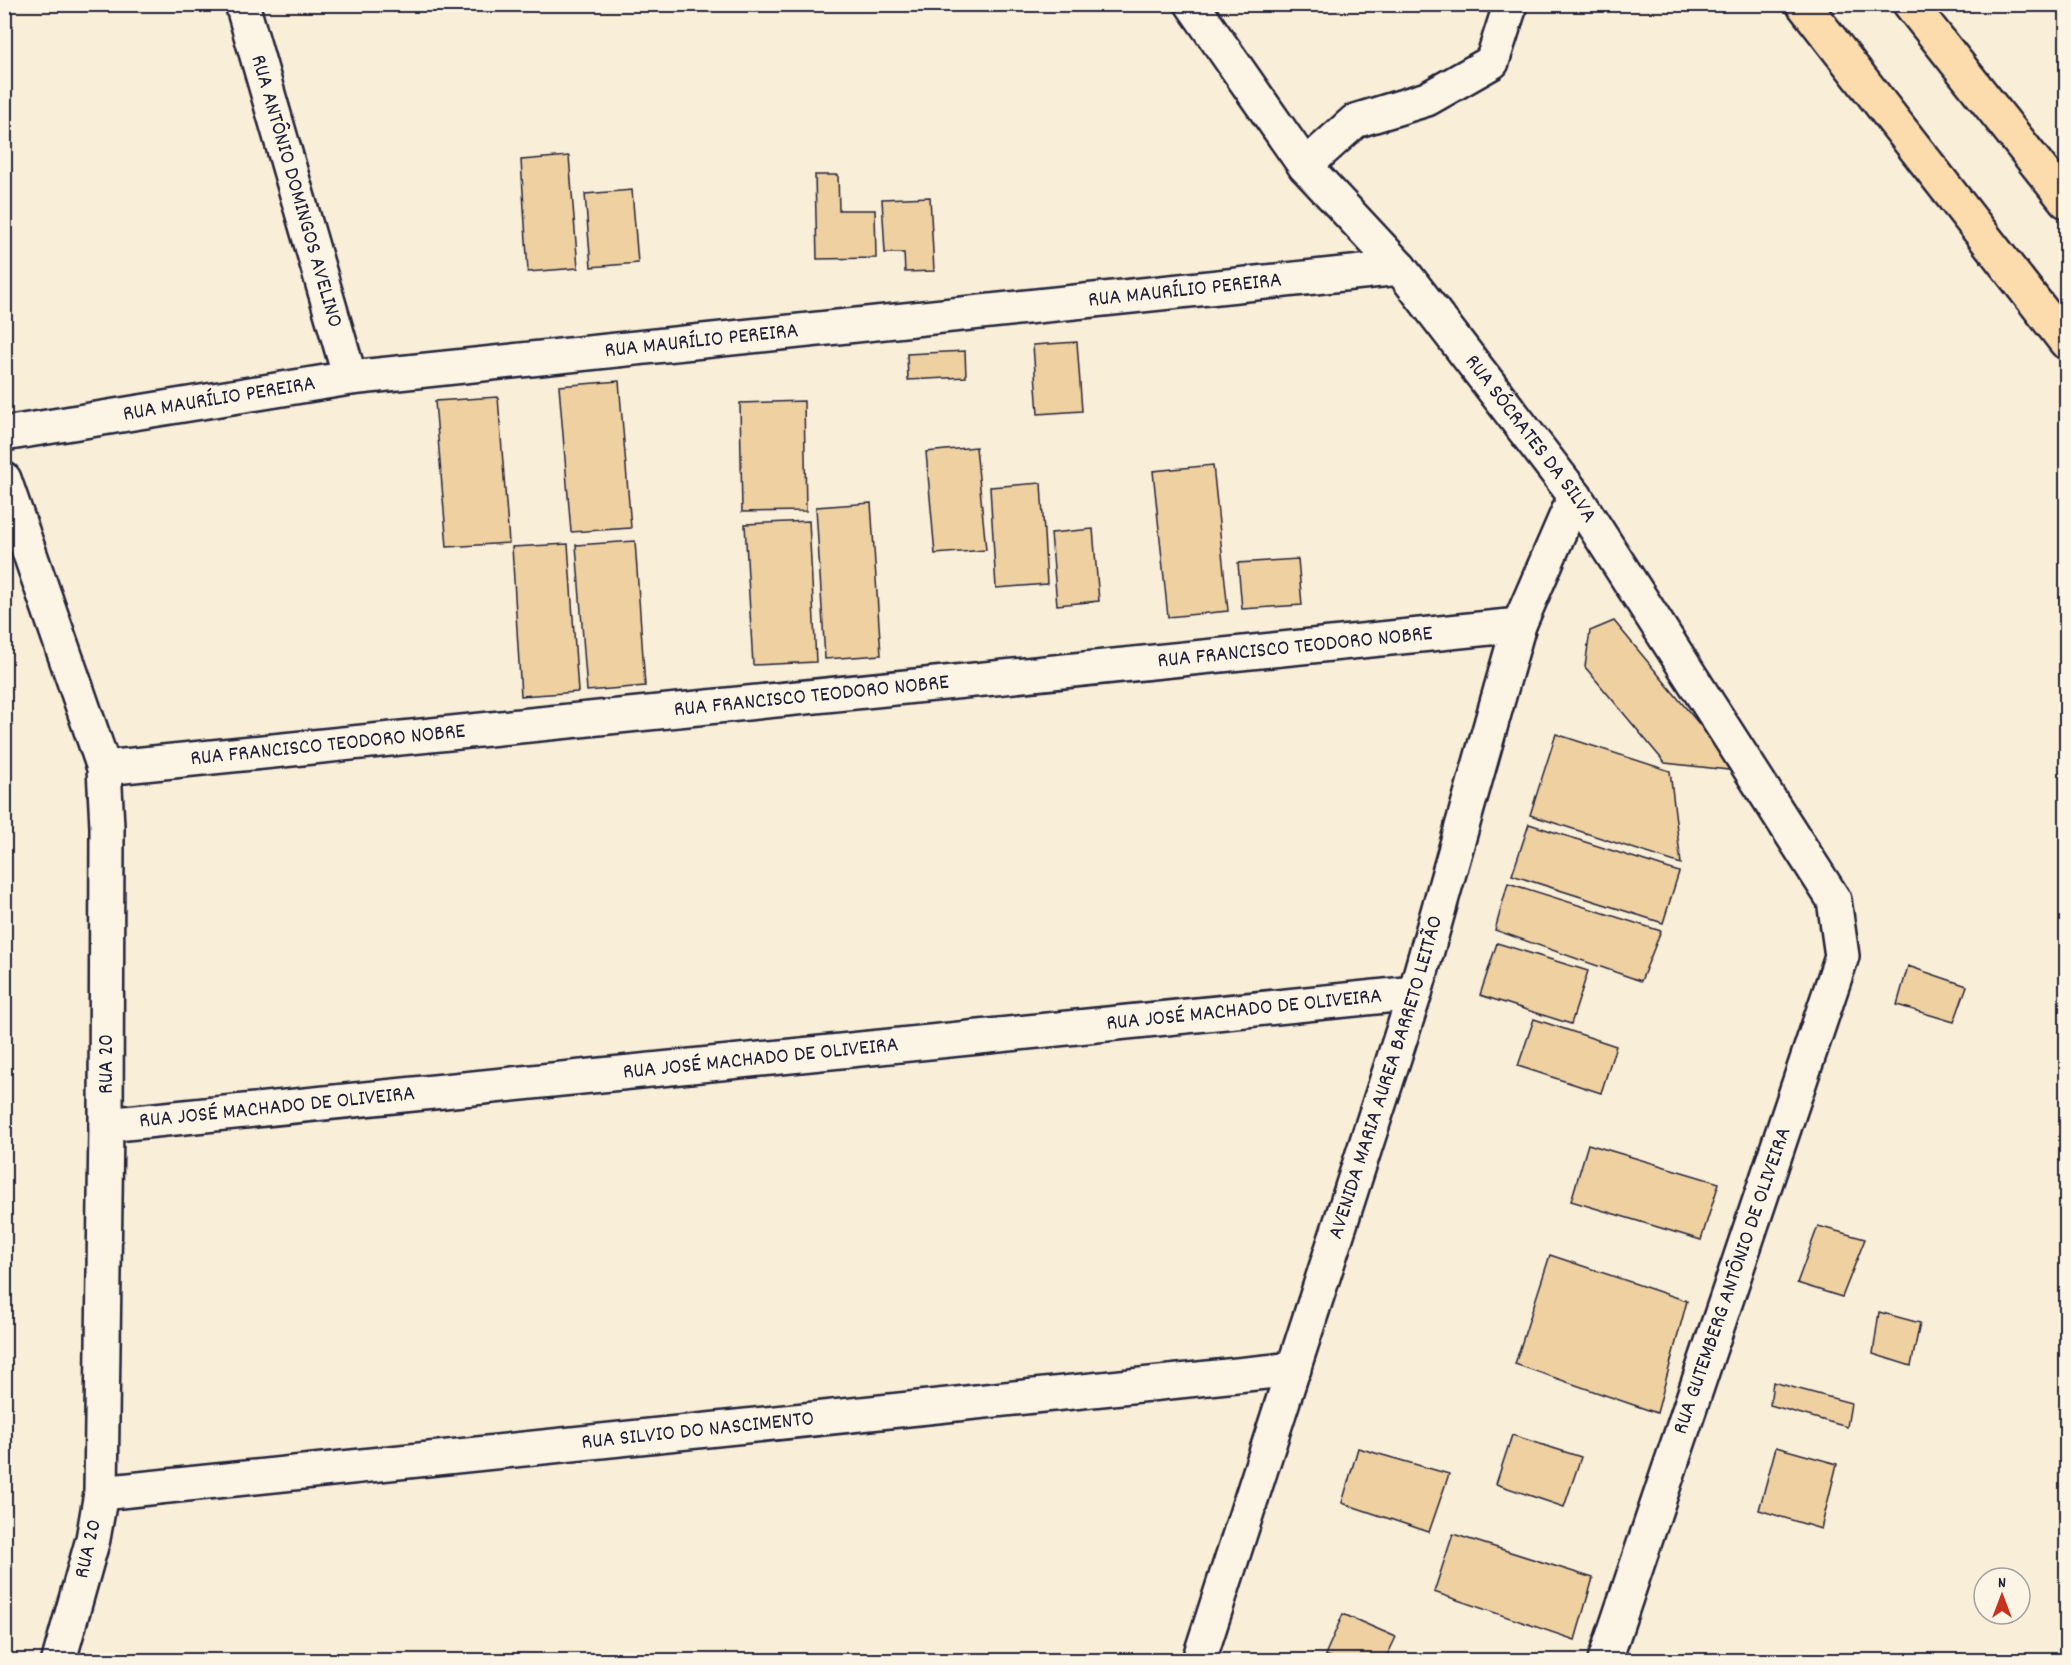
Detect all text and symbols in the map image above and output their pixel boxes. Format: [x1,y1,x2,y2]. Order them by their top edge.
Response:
street label: RUA ANTÔNIO DOMINGOS AVELINO [242,51,350,331]
street label: RUA MAURÍLIO PEREIRA [1087,265,1283,316]
street label: RUA MAURÍLIO PEREIRA [603,316,800,367]
street label: RUA SÓCRATES DA SILVA [1457,348,1604,529]
street label: RUA MAURÍLIO PEREIRA [121,368,318,430]
street label: RUA FRANCISCO TEODORO NOBRE [1156,618,1434,677]
street label: RUA FRANCISCO TEODORO NOBRE [672,667,950,726]
street label: RUA FRANCISCO TEODORO NOBRE [189,716,467,775]
street label: AVENIDA MARIA AUREA BARRETO LEITÃO [1321,912,1452,1243]
street label: RUA JOSÉ MACHADO DE OLIVEIRA [1105,981,1384,1040]
street label: RUA JOSÉ MACHADO DE OLIVEIRA [621,1030,900,1088]
street label: RUA 20 [92,1034,123,1094]
street label: RUA JOSÉ MACHADO DE OLIVEIRA [138,1078,416,1137]
street label: RUA GUTEMBERG ANTÔNIO DE OLIVEIRA [1666,1123,1800,1439]
street label: RUA SILVIO DO NASCIMENTO [580,1403,816,1458]
street label: RUA 20 [67,1516,111,1582]
north arrow [1972,1566,2032,1626]
text: N [1998,1572,2006,1595]

